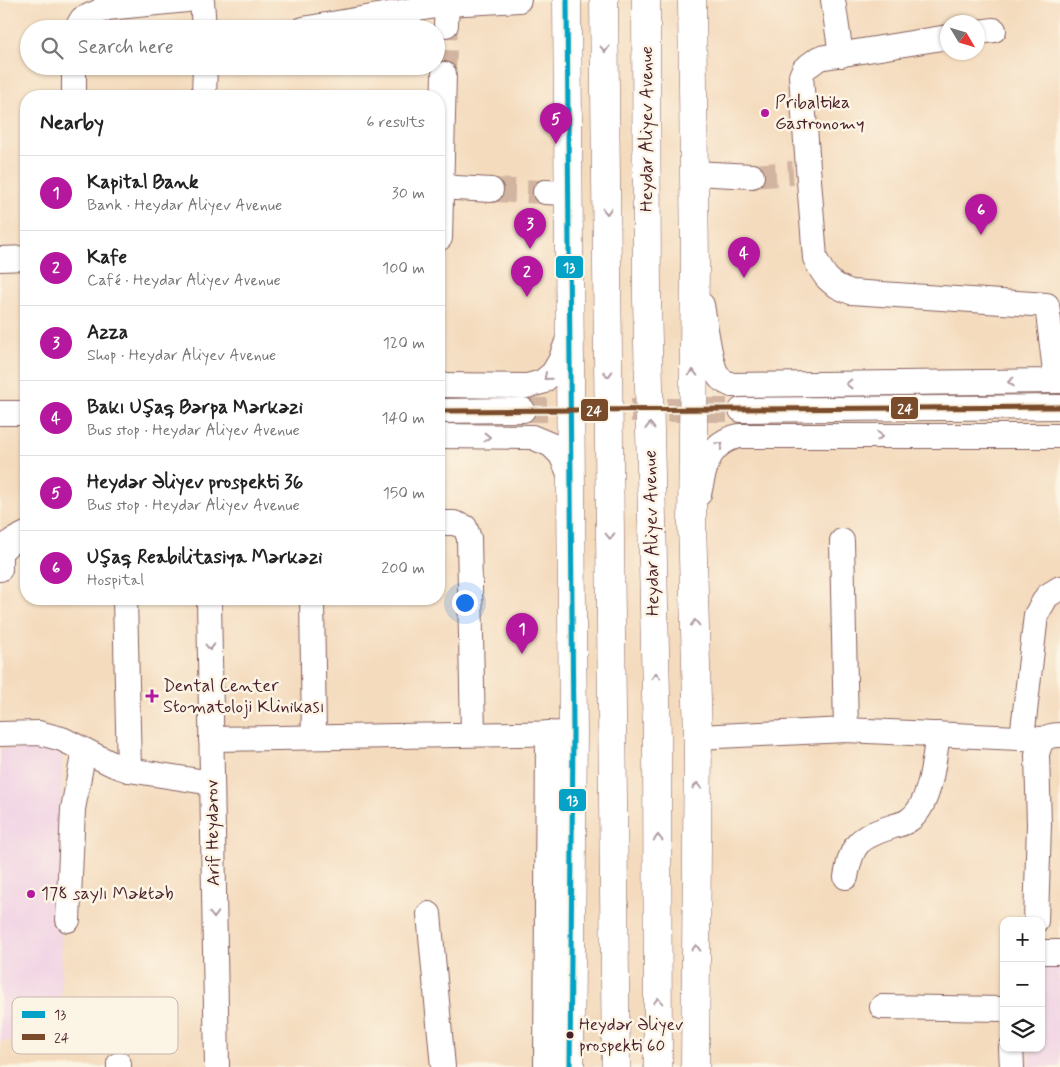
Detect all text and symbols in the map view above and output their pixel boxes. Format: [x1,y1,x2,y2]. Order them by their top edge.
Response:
north arrow [940,15,985,60]
search box [20,20,445,75]
icon: search [38,34,66,62]
text: Search here [78,35,174,60]
one-way arrow [600,45,610,53]
street label: Heydar Aliyev Avenue [635,46,659,212]
place label: Pribaltika Gastronomy [775,91,864,136]
pin: 5 [540,103,572,144]
marker: Pribaltika Gastronomy [759,107,771,119]
text: Nearby [40,109,104,137]
text: 6 results [366,112,425,133]
text: Kapital Bank [87,170,199,195]
text: 1 [52,183,60,204]
text: 30 m [392,183,425,204]
pin: 6 [965,194,997,235]
text: Bank · Heydar Aliyev Avenue [87,195,282,216]
pin: 3 [514,208,546,249]
one-way arrow [602,208,612,215]
pin: 4 [728,237,760,278]
text: Kafe [87,245,127,270]
line badge: 13 [555,255,584,279]
pin: 2 [511,256,543,297]
text: 2 [52,258,60,279]
text: 100 m [382,258,425,279]
text: 13 [563,259,575,277]
text: Café · Heydar Aliyev Avenue [87,270,281,291]
text: Azza [87,320,128,345]
text: 3 [52,333,60,354]
text: 120 m [383,333,425,354]
text: Shop · Heydar Aliyev Avenue [87,345,276,366]
one-way arrow [688,369,699,377]
one-way arrow [603,370,614,378]
one-way arrow [544,371,553,380]
one-way arrow [1007,377,1015,387]
one-way arrow [845,379,852,389]
text: Bakı Uşaq Bərpa Mərkəzi [87,395,303,420]
line badge: 24 [890,396,919,420]
line badge: 24 [580,398,609,422]
text: 24 [897,400,913,418]
text: 24 [586,402,602,420]
text: 4 [51,408,61,429]
text: 140 m [381,408,425,429]
text: Bus stop · Heydar Aliyev Avenue [87,420,300,441]
one-way arrow [645,422,655,430]
one-way arrow [876,431,884,441]
one-way arrow [484,432,492,442]
one-way arrow [714,443,723,451]
street label: Heydar Aliyev Avenue [639,450,665,616]
text: Heydər Əliyev prospekti 36 [87,470,303,495]
text: 5 [51,483,61,504]
text: 150 m [383,483,425,504]
text: Bus stop · Heydar Aliyev Avenue [87,495,300,516]
one-way arrow [605,532,615,540]
text: Uşaq Reabilitasiya Mərkəzi [87,545,323,570]
text: 6 [52,558,60,579]
text: 200 m [381,558,425,579]
text: Hospital [87,570,144,591]
your location [452,590,478,616]
pin: 1 [506,613,538,654]
one-way arrow [689,619,700,627]
one-way arrow [204,644,215,652]
one-way arrow [651,672,661,680]
place label: Dental Center Stomatoloji Klinikası [163,674,325,719]
marker: Dental Center Stomatoloji Klinikası [145,689,159,703]
street label: Arif Heydərov [200,780,226,886]
one-way arrow [692,782,702,790]
line badge: 13 [558,788,587,812]
text: 13 [566,792,578,810]
one-way arrow [653,834,663,842]
place label: 178 saylı Məktəb [41,882,174,906]
marker: 178 saylı Məktəb [25,888,37,900]
one-way arrow [209,912,219,919]
map controls [1000,917,1045,1052]
button: + [1000,917,1045,962]
one-way arrow [691,944,701,952]
button: − [1000,962,1045,1007]
legend [12,997,178,1054]
one-way arrow [653,997,663,1004]
text: 13 [54,1006,66,1024]
button: layers [1000,1007,1045,1052]
place label: Heydər Əliyev prospekti 60 [579,1014,684,1057]
text: 24 [54,1029,70,1047]
marker: Heydər Əliyev prospekti 60 [565,1030,575,1040]

